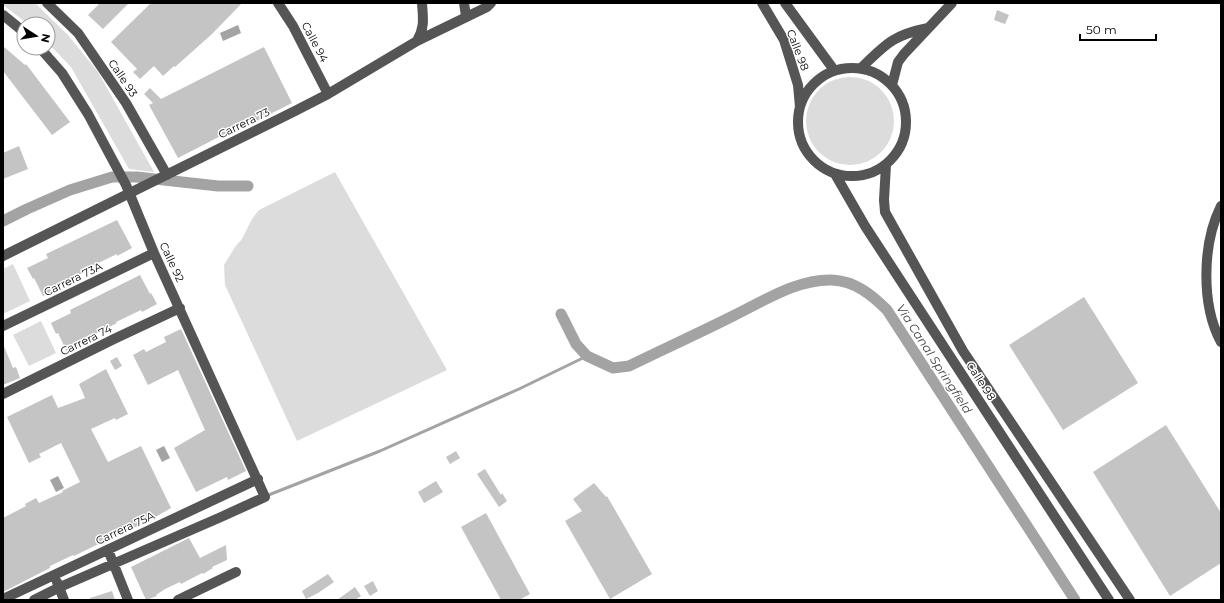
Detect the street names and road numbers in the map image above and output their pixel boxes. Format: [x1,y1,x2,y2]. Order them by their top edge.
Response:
street label: Calle 94 [299,19,332,65]
street label: Calle 98 [784,27,812,73]
street label: Calle 93 [105,56,141,100]
street label: Carrera 73 [216,105,272,141]
street label: Calle 92 [157,240,187,284]
street label: Carrera 73A [41,259,105,299]
street label: Carrera 74 [58,321,115,359]
street label: Calle 98 [963,359,999,403]
street label: Carrera 75A [93,508,157,548]

